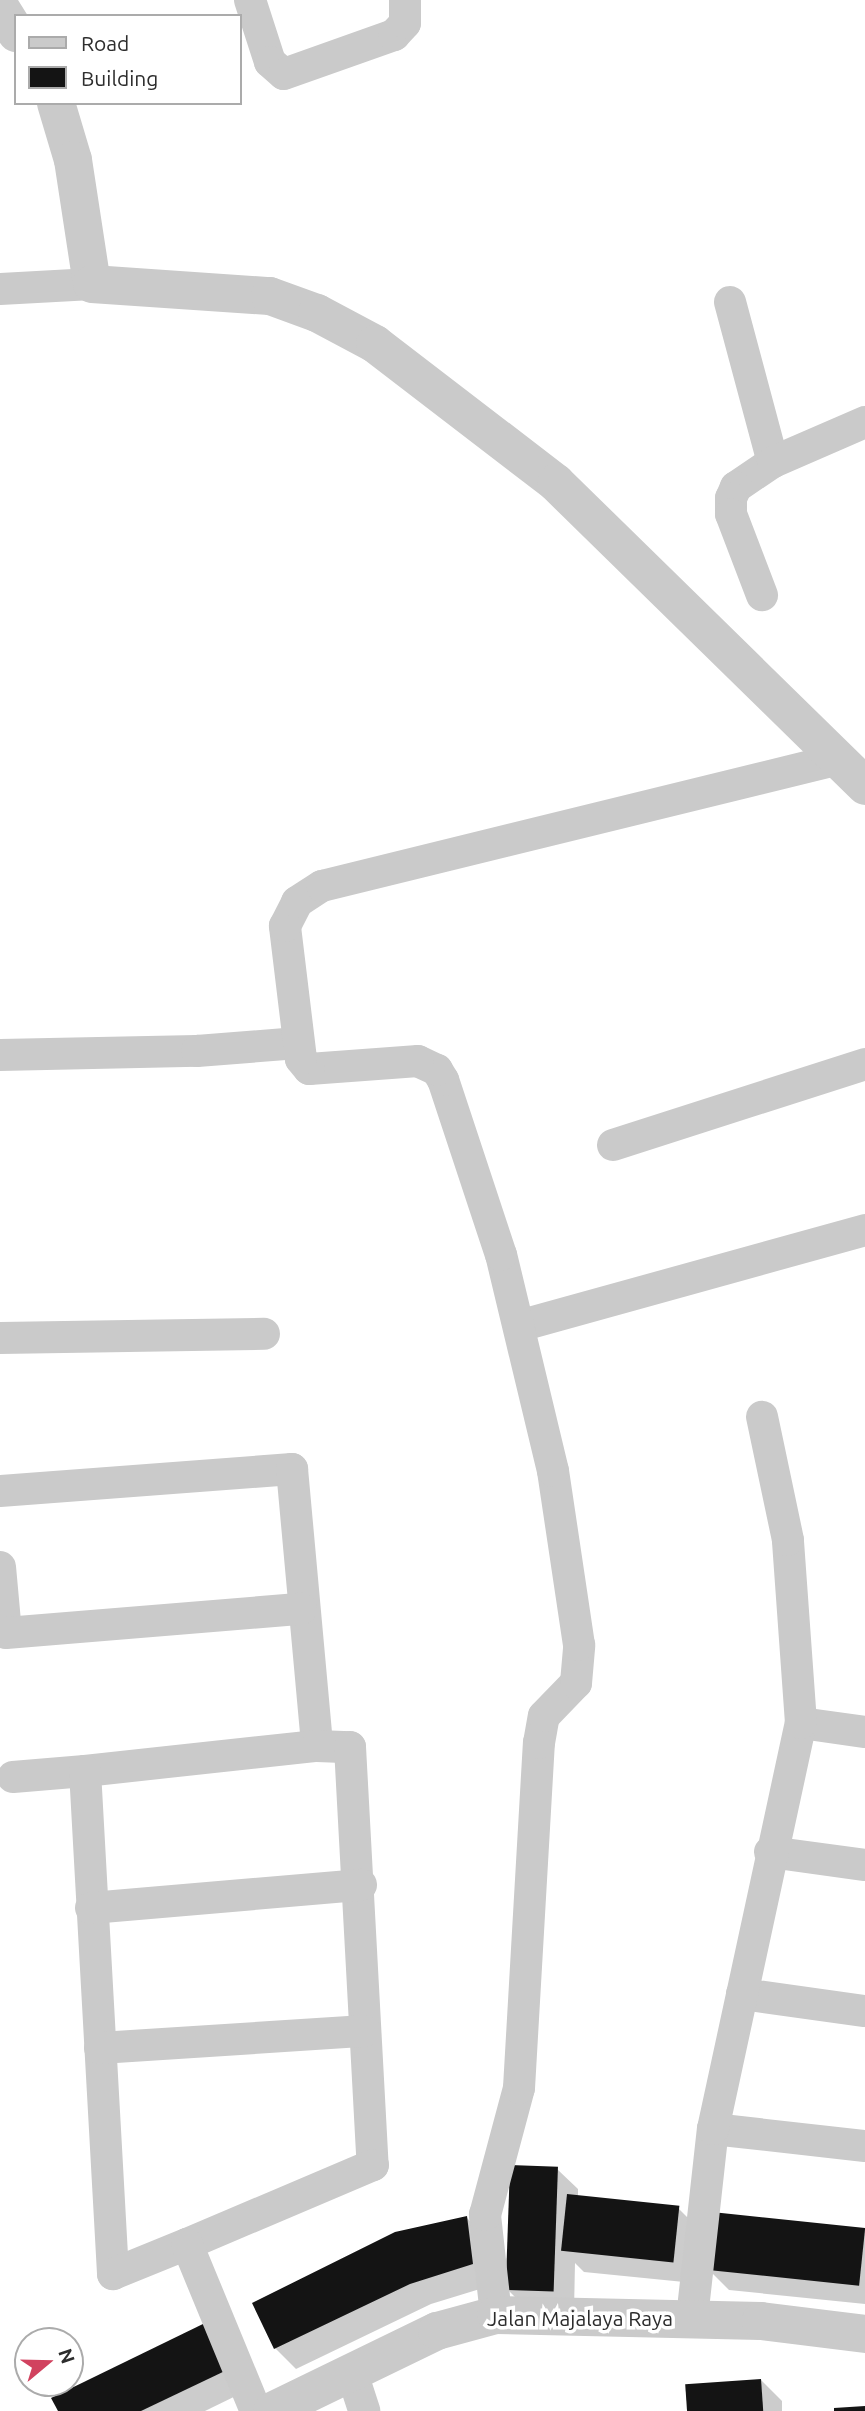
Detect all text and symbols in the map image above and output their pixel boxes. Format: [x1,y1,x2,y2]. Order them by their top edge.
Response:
legend [14,14,242,105]
text: Road [81,31,129,55]
text: Building [81,66,158,90]
street label: Jalan Majalaya Raya [487,2305,673,2331]
north arrow [14,2327,84,2397]
text: N [54,2346,80,2366]

